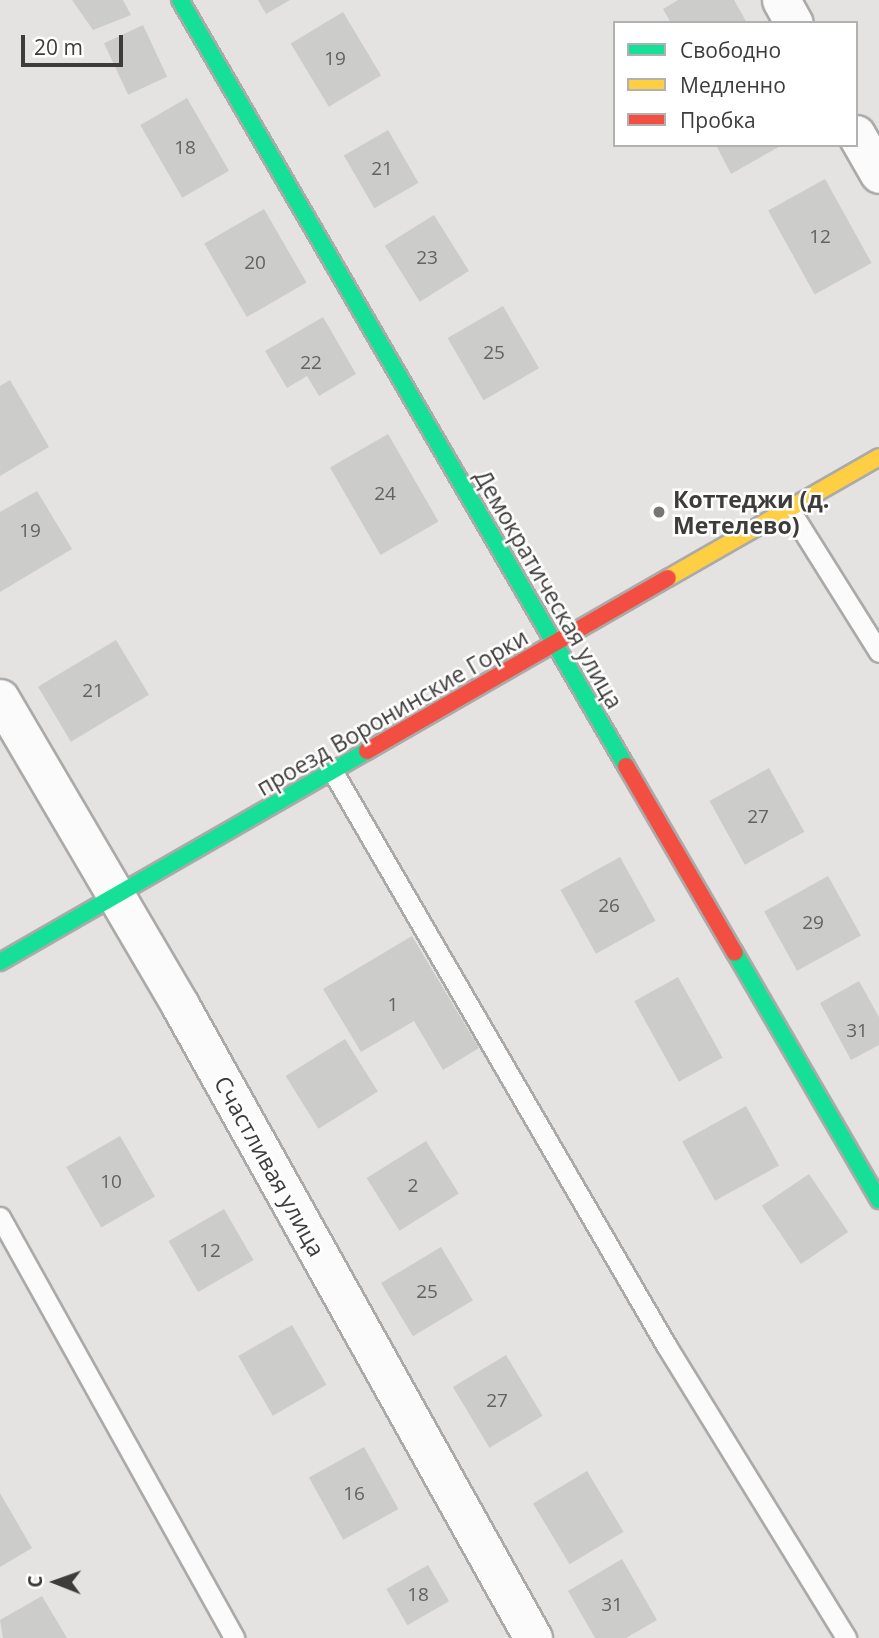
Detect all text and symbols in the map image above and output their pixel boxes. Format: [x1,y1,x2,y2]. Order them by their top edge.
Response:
scale bar [24,21,126,65]
legend [613,21,858,147]
text: 20 m [34,33,83,61]
text: Свободно [680,36,781,64]
house number: 19 [324,48,346,70]
text: Медленно [680,71,786,99]
text: Пробка [680,106,756,134]
house number: 18 [174,137,196,159]
house number: 21 [371,158,393,180]
house number: 12 [809,226,831,248]
house number: 23 [416,247,438,269]
house number: 20 [244,252,266,274]
house number: 25 [483,342,505,364]
house number: 22 [300,352,322,374]
street label: Демократическая улица [469,465,629,713]
house number: 24 [374,483,396,505]
place label: Коттеджи (д. Метелево) [673,485,829,539]
marker: Коттеджи (д. Метелево) [651,504,667,520]
house number: 19 [19,520,41,542]
street label: проезд Воронинские Горки [252,623,532,801]
house number: 21 [82,680,104,702]
house number: 27 [747,806,769,828]
house number: 26 [598,895,620,917]
house number: 29 [802,912,824,934]
house number: 1 [388,994,398,1016]
house number: 31 [846,1020,868,1042]
street label: Счастливая улица [209,1071,331,1261]
house number: 10 [100,1171,122,1193]
house number: 2 [408,1175,418,1197]
house number: 12 [199,1240,221,1262]
house number: 25 [416,1281,438,1303]
house number: 27 [486,1390,508,1412]
house number: 16 [343,1483,365,1505]
north arrow [21,1547,91,1617]
text: С [22,1575,48,1588]
house number: 18 [407,1584,429,1606]
house number: 31 [601,1594,623,1616]

